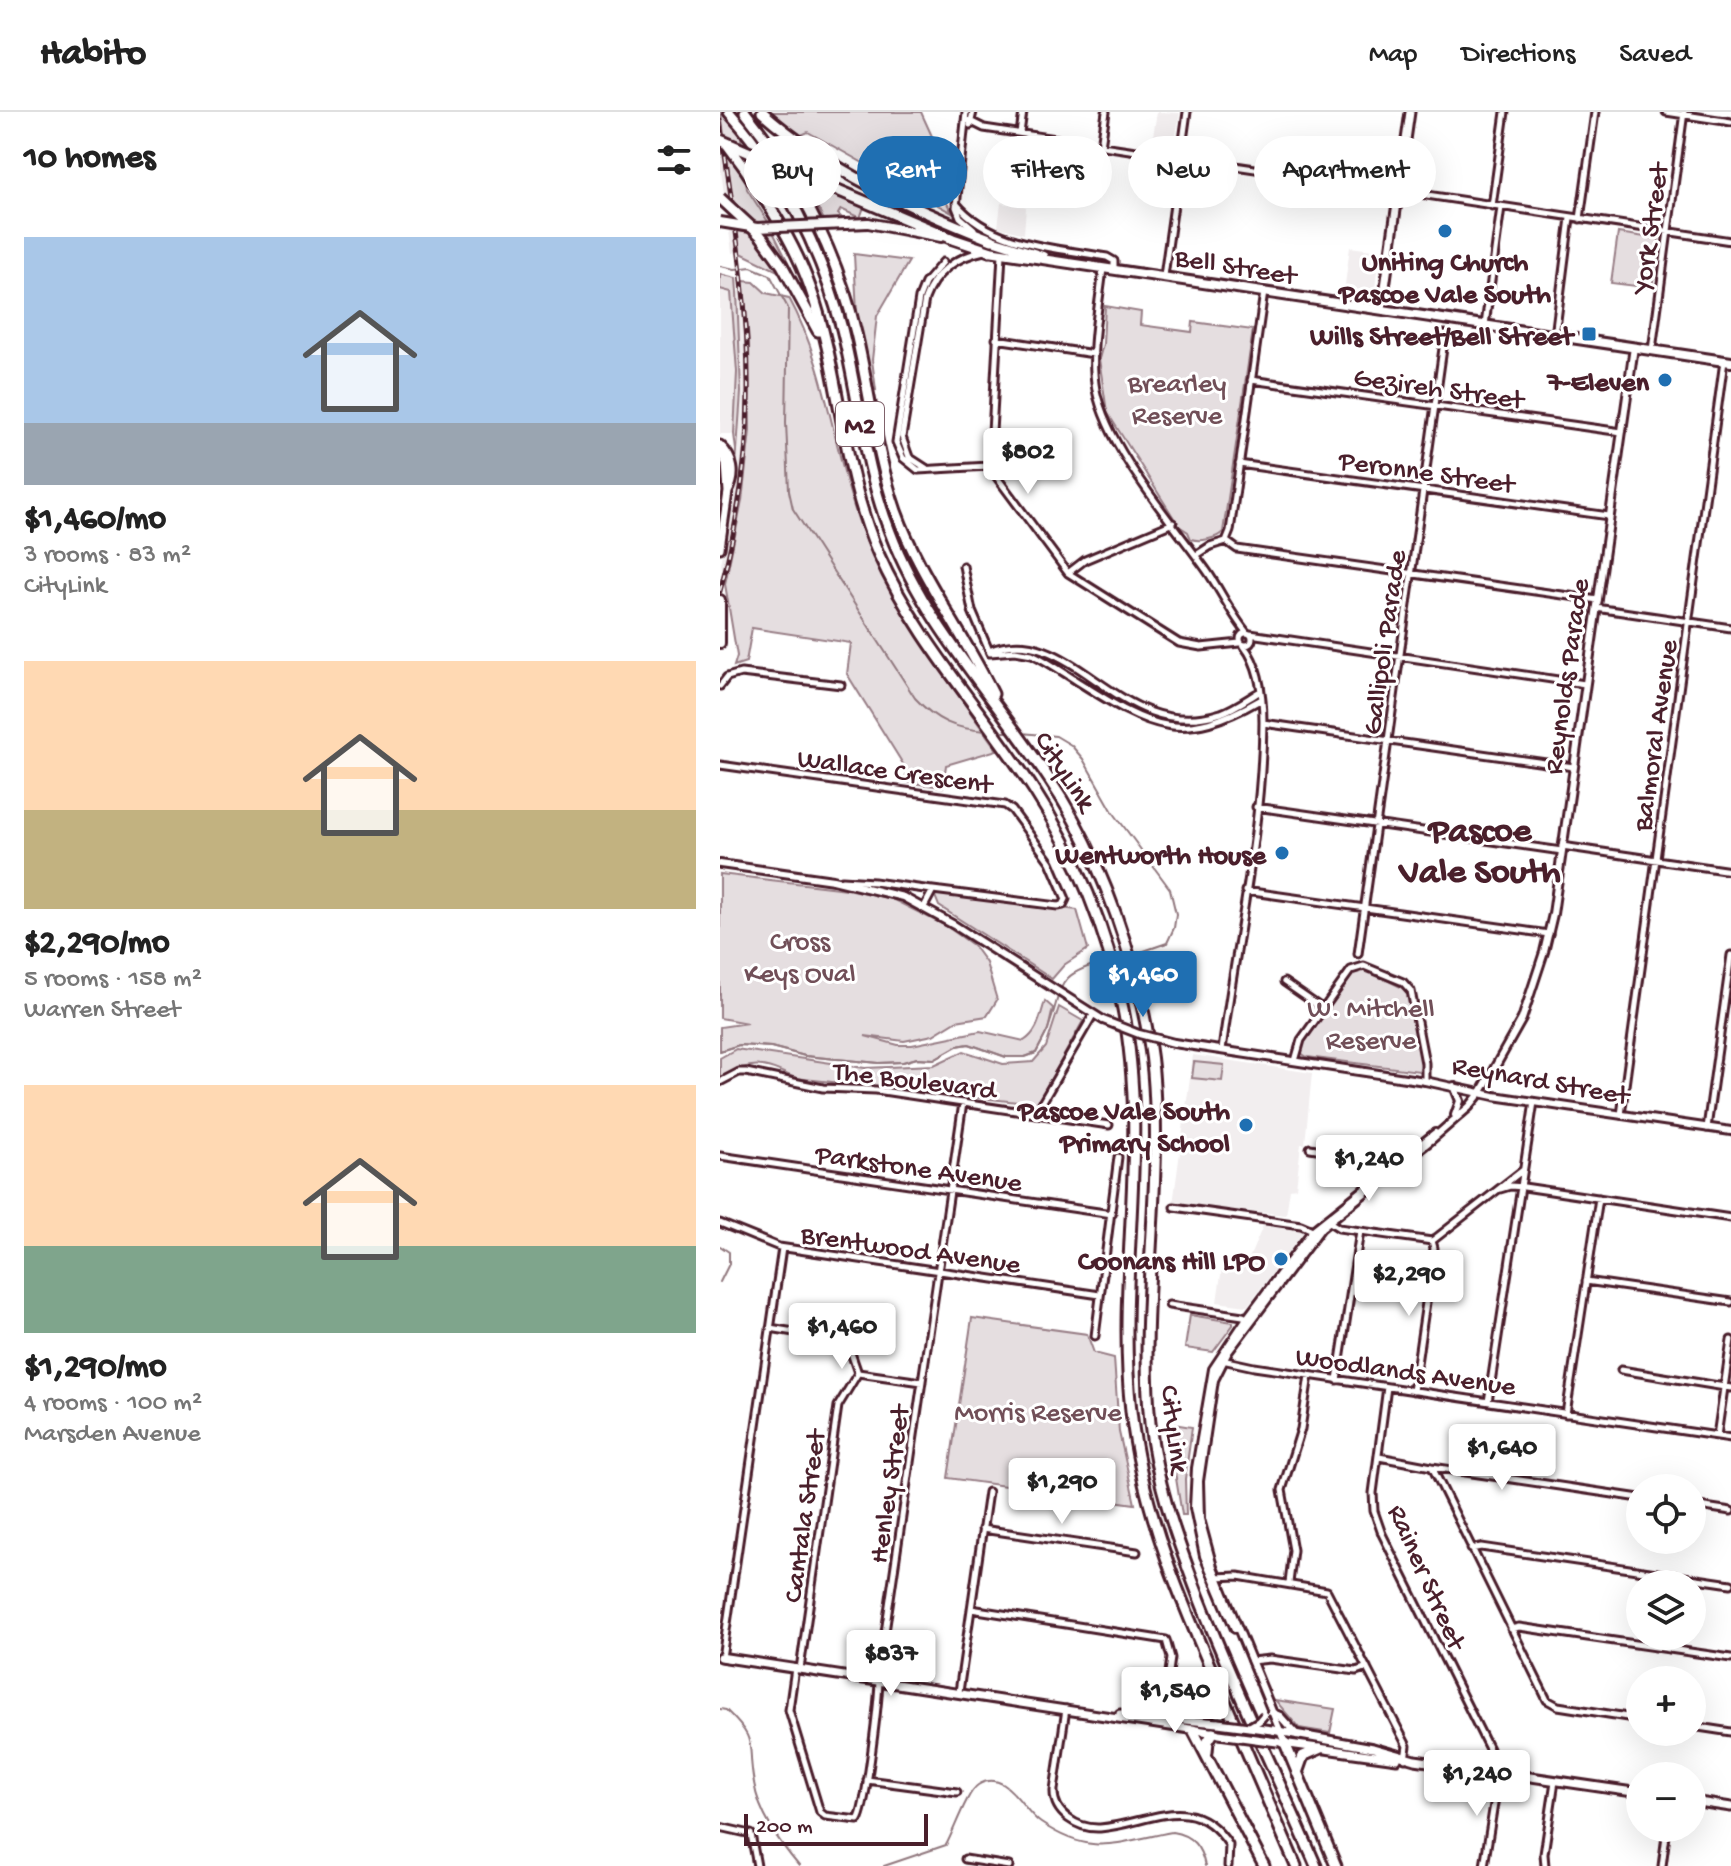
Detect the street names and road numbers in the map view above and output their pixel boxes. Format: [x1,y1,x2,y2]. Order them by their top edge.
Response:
street label: York Street [1627,159,1678,299]
street label: Bell Street [1171,242,1301,295]
street label: Gezireh Street [1351,362,1528,419]
road number: M2 [836,402,884,446]
street label: Peronne Street [1336,446,1519,503]
street label: Gallipoli Parade [1357,548,1416,737]
street label: Reynolds Parade [1538,576,1599,777]
street label: Balmoral Avenue [1628,637,1687,834]
street label: CityLink [1025,726,1103,821]
street label: Wallace Crescent [795,743,996,804]
street label: Reynard Street [1449,1051,1634,1115]
street label: The Boulevard [829,1056,1000,1109]
street label: Parkstone Avenue [812,1139,1024,1201]
street label: Brentwood Avenue [797,1220,1023,1283]
street label: Woodlands Avenue [1293,1342,1518,1405]
street label: CityLink [1151,1384,1195,1478]
street label: Henley Street [864,1401,919,1566]
street label: Cantala Street [778,1426,835,1605]
street label: Rainer Street [1378,1500,1473,1658]

